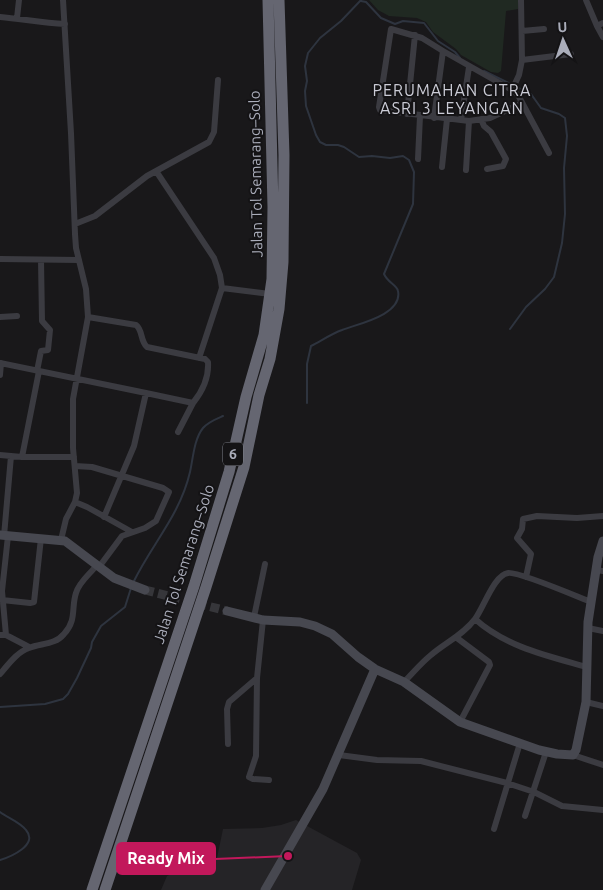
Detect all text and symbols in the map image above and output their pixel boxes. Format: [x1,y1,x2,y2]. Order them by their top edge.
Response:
north arrow [538,15,588,65]
text: U [557,19,568,35]
district label: PERUMAHAN CITRA ASRI 3 LEYANGAN [372,81,532,117]
street label: Jalan Tol Semarang–Solo [246,91,265,257]
road number: 6 [223,442,243,466]
street label: Jalan Tol Semarang–Solo [150,482,217,646]
callout: Ready Mix [117,843,215,874]
text: Ready Mix [127,849,205,867]

